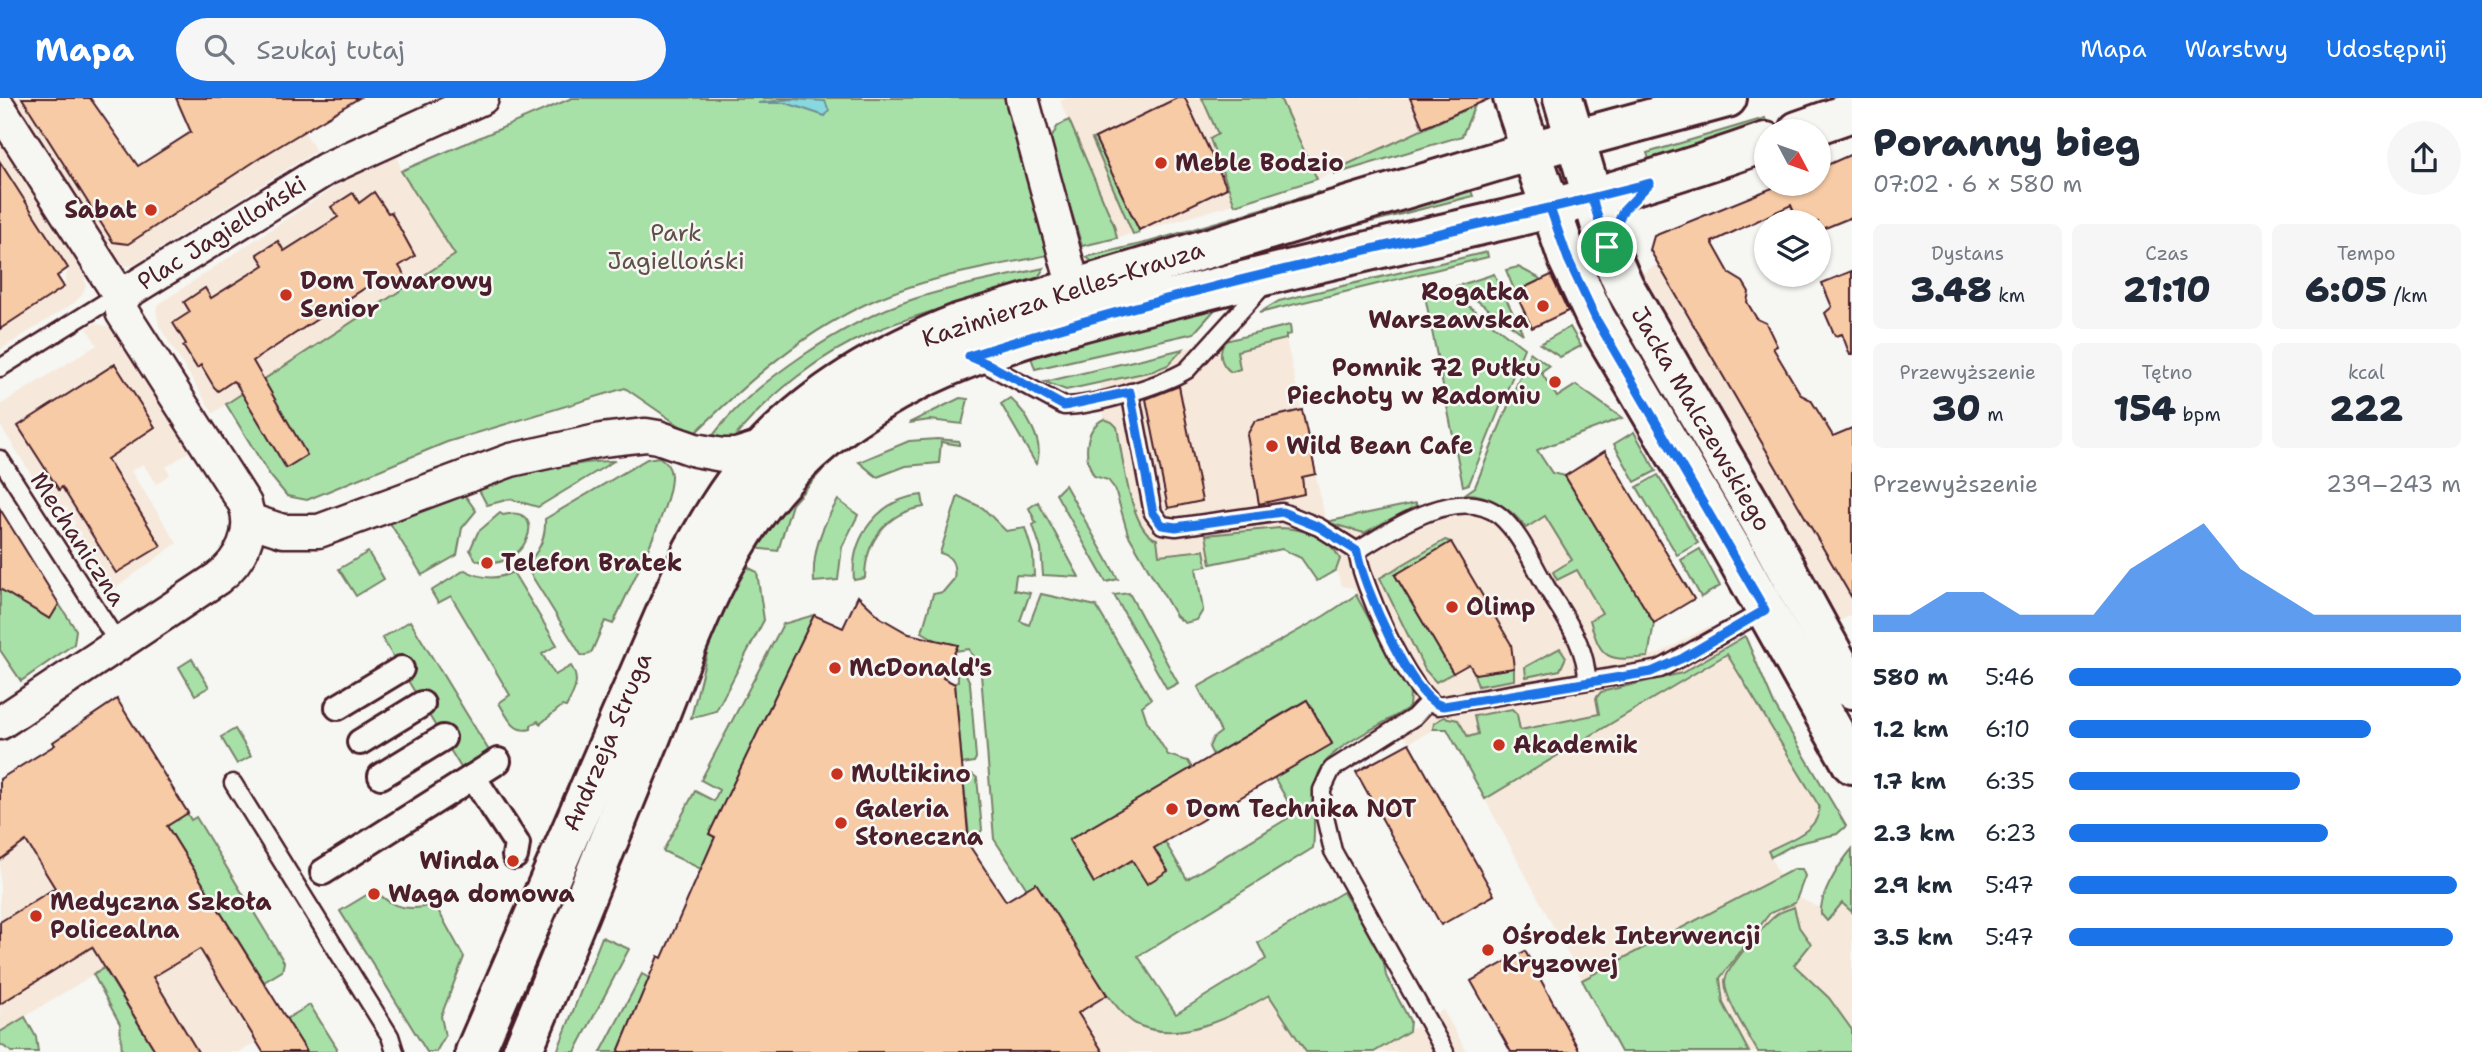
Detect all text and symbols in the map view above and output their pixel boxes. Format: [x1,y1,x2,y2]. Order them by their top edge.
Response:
search box [176,18,666,81]
text: Mapa [35,27,134,72]
icon: search [200,30,238,68]
text: Szukaj tutaj [256,32,405,67]
text: Mapa [2080,33,2147,65]
text: Warstwy [2185,33,2288,65]
text: Udostępnij [2326,33,2447,65]
text: Poranny bieg [1873,117,2140,168]
north arrow [1754,119,1830,196]
map controls [1754,119,1831,287]
button: share [2387,121,2461,195]
place label: Meble Bodzio [1175,147,1344,179]
marker: Meble Bodzio [1153,155,1169,171]
street label: Plac Jagielloński [131,168,313,298]
text: 07:02 · 6 × 580 m [1873,169,2082,199]
place label: Sabat [64,194,137,226]
marker: Sabat [143,202,159,218]
button: layers [1754,210,1831,287]
park label: Park Jagielloński [607,217,745,277]
pin [1577,217,1637,277]
icon: arrive [1588,228,1626,266]
street label: Kazimierza Kelles-Krauza [918,233,1208,355]
text: Dystans [1931,241,2004,266]
text: Czas [2145,241,2189,266]
text: Tempo [2337,241,2396,266]
place label: Dom Towarowy Senior [300,265,493,325]
text: 3.48 [1910,266,1992,313]
text: 21:10 [2123,266,2211,313]
text: 6:05 [2305,266,2387,313]
place label: Rogatka Warszawska [1368,276,1530,336]
text: km [1992,283,2025,308]
text: /km [2387,283,2428,308]
marker: Dom Towarowy Senior [278,287,294,303]
marker: Rogatka Warszawska [1535,298,1551,314]
street label: Jacka Malczewskiego [1624,301,1778,537]
place label: Pomnik 72 Pułku Piechoty w Radomiu [1287,352,1541,412]
text: Przewyższenie [1899,360,2036,385]
text: Tętno [2142,360,2192,385]
text: kcal [2348,360,2385,385]
marker: Pomnik 72 Pułku Piechoty w Radomiu [1547,374,1563,390]
text: 30 [1932,385,1981,432]
text: 154 [2113,385,2176,432]
text: 222 [2330,385,2403,432]
text: m [1981,402,2004,427]
text: bpm [2176,402,2221,427]
place label: Wild Bean Cafe [1286,430,1474,462]
marker: Wild Bean Cafe [1264,438,1280,454]
street label: Mechaniczna [23,466,133,612]
text: Przewyższenie [1873,469,2038,499]
text: 239–243 m [2326,469,2461,499]
place label: Telefon Bratek [501,547,682,579]
marker: Telefon Bratek [479,555,495,571]
place label: Olimp [1466,591,1535,623]
marker: Olimp [1444,599,1460,615]
street label: Andrzeja Struga [555,648,659,836]
place label: McDonald's [849,652,992,684]
marker: McDonald's [827,660,843,676]
text: 580 m [1873,662,1948,692]
text: 5:46 [1985,662,2035,692]
text: 1.2 km [1873,714,1949,744]
text: 6:10 [1985,714,2030,744]
place label: Akademik [1513,729,1638,761]
marker: Akademik [1491,737,1507,753]
place label: Multikino [851,758,971,790]
marker: Multikino [829,766,845,782]
text: 1.7 km [1873,766,1946,796]
text: 6:35 [1985,766,2035,796]
place label: Galeria Słoneczna [855,793,984,853]
place label: Dom Technika NOT [1186,793,1417,825]
marker: Dom Technika NOT [1164,801,1180,817]
marker: Galeria Słoneczna [833,815,849,831]
text: 2.3 km [1873,818,1955,848]
text: 6:23 [1985,818,2036,848]
place label: Winda [419,845,500,877]
marker: Winda [505,853,521,869]
text: 2.9 km [1873,870,1952,900]
text: 5:47 [1985,870,2034,900]
place label: Waga domowa [388,878,575,910]
place label: Medyczna Szkoła Policealna [50,886,272,946]
marker: Waga domowa [366,886,382,902]
marker: Medyczna Szkoła Policealna [28,908,44,924]
place label: Ośrodek Interwencji Kryzowej [1502,920,1760,980]
text: 3.5 km [1873,922,1953,952]
text: 5:47 [1985,922,2034,952]
marker: Ośrodek Interwencji Kryzowej [1480,942,1496,958]

